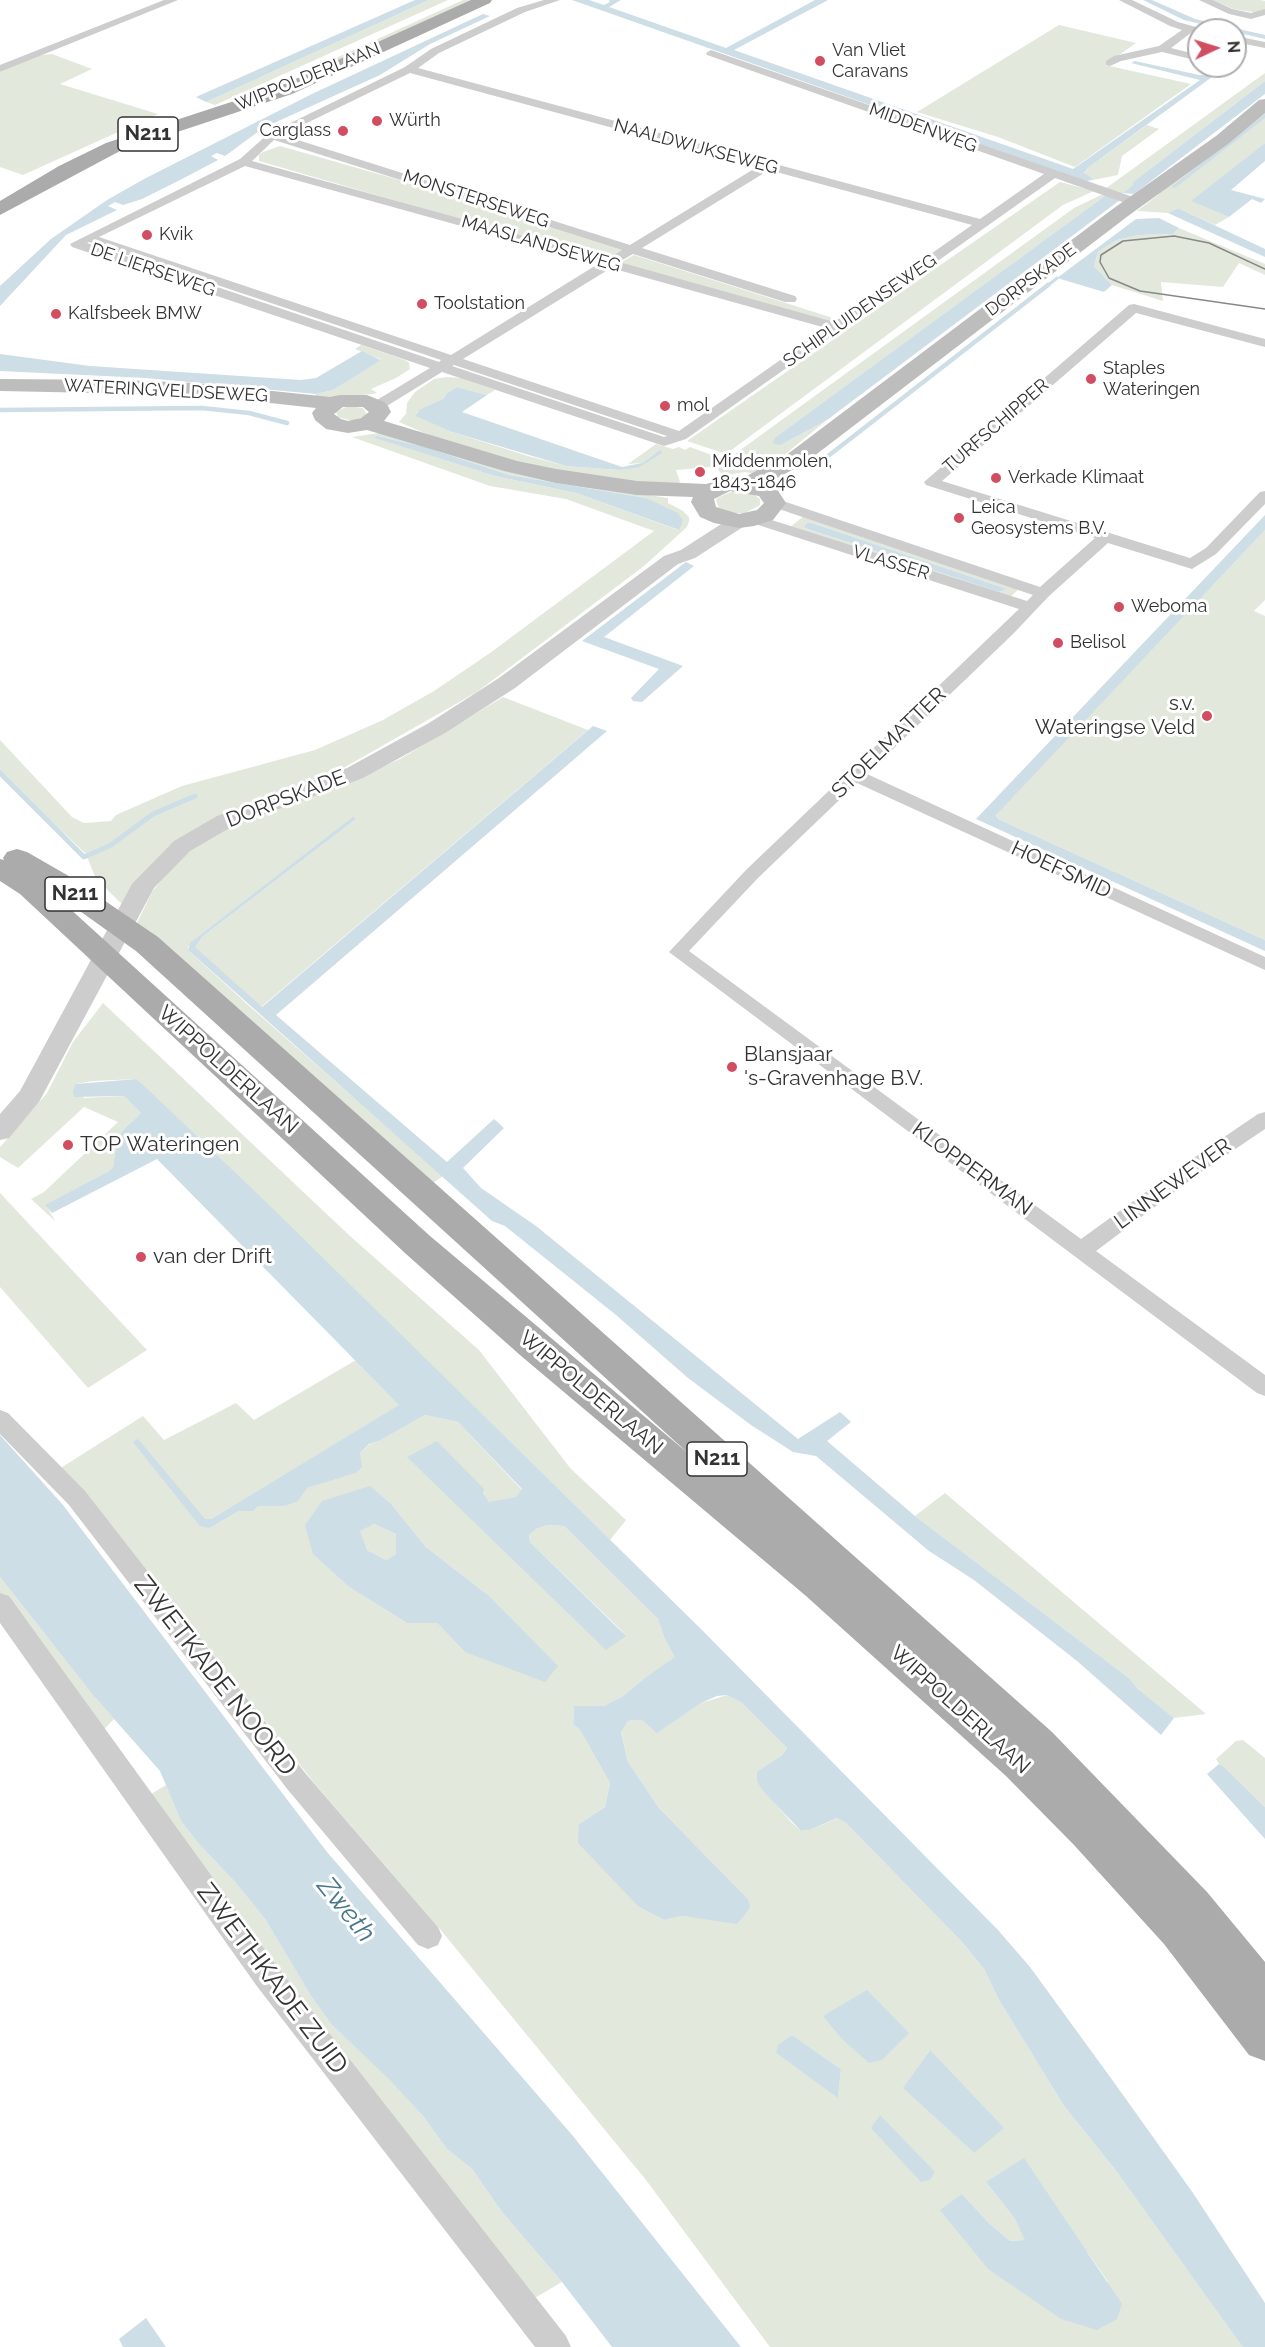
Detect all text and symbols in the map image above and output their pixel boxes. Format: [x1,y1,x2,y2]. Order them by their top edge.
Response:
north arrow [1187,18,1247,78]
street label: WIPPOLDERLAAN [233,38,383,116]
place label: Van Vliet Caravans [832,40,908,82]
text: N [1224,40,1243,54]
marker: Van Vliet Caravans [813,54,827,68]
street label: MIDDENWEG [866,98,980,158]
place label: Würth [389,110,441,132]
marker: Würth [370,114,384,128]
street label: NAALDWIJKSEWEG [612,115,780,179]
road number: N211 [118,117,178,151]
place label: Carglass [260,120,331,142]
marker: Carglass [336,124,350,138]
street label: MONSTERSEWEG [400,165,552,233]
street label: MAASLANDSEWEG [459,211,623,277]
place label: Kvik [159,224,193,246]
marker: Kvik [140,228,154,242]
street label: DE LIERSEWEG [88,239,218,301]
street label: DORPSKADE [981,239,1081,321]
street label: SCHIPLUIDENSEWEG [779,250,941,372]
place label: Toolstation [434,293,525,315]
marker: Toolstation [415,297,429,311]
place label: Kalfsbeek BMW [68,303,202,325]
marker: Kalfsbeek BMW [49,307,63,321]
place label: Staples Wateringen [1103,358,1200,400]
marker: Staples Wateringen [1084,372,1098,386]
street label: TURFSCHIPPER [939,374,1053,478]
street label: WATERINGVELDSEWEG [64,375,268,407]
place label: mol [677,395,709,417]
marker: mol [658,399,672,413]
place label: Middenmolen, 1843-1846 [712,451,832,494]
marker: Middenmolen, 1843-1846 [693,465,707,479]
place label: Verkade Klimaat [1008,467,1144,489]
marker: Verkade Klimaat [989,471,1003,485]
place label: Leica Geosystems B.V. [971,497,1107,540]
marker: Leica Geosystems B.V. [952,511,966,525]
street label: VLASSER [850,541,932,585]
place label: Weboma [1131,596,1207,618]
marker: Weboma [1112,600,1126,614]
place label: Belisol [1070,632,1126,654]
marker: Belisol [1051,636,1065,650]
street label: STOELMATTER [827,682,951,804]
place label: s.v. Wateringse Veld [1035,691,1195,741]
marker: s.v. Wateringse Veld [1200,709,1214,723]
street label: DORPSKADE [223,765,349,833]
street label: HOEFSMID [1007,836,1115,904]
road number: N211 [45,877,105,911]
street label: WIPPOLDERLAAN [153,1001,303,1139]
place label: Blansjaar 's-Gravenhage B.V. [744,1042,923,1092]
marker: Blansjaar 's-Gravenhage B.V. [725,1060,739,1074]
street label: KLOPPERMAN [907,1117,1037,1221]
place label: TOP Wateringen [80,1132,240,1158]
street label: LINNEWEVER [1110,1133,1236,1235]
marker: TOP Wateringen [61,1138,75,1152]
place label: van der Drift [153,1244,272,1270]
marker: van der Drift [134,1250,148,1264]
street label: WIPPOLDERLAAN [514,1326,668,1460]
road number: N211 [687,1442,747,1476]
street label: ZWETKADE NOORD [127,1570,303,1782]
street label: WIPPOLDERLAAN [885,1641,1035,1779]
water label: Zweth [310,1871,382,1949]
street label: ZWETHKADE ZUID [190,1877,354,2081]

